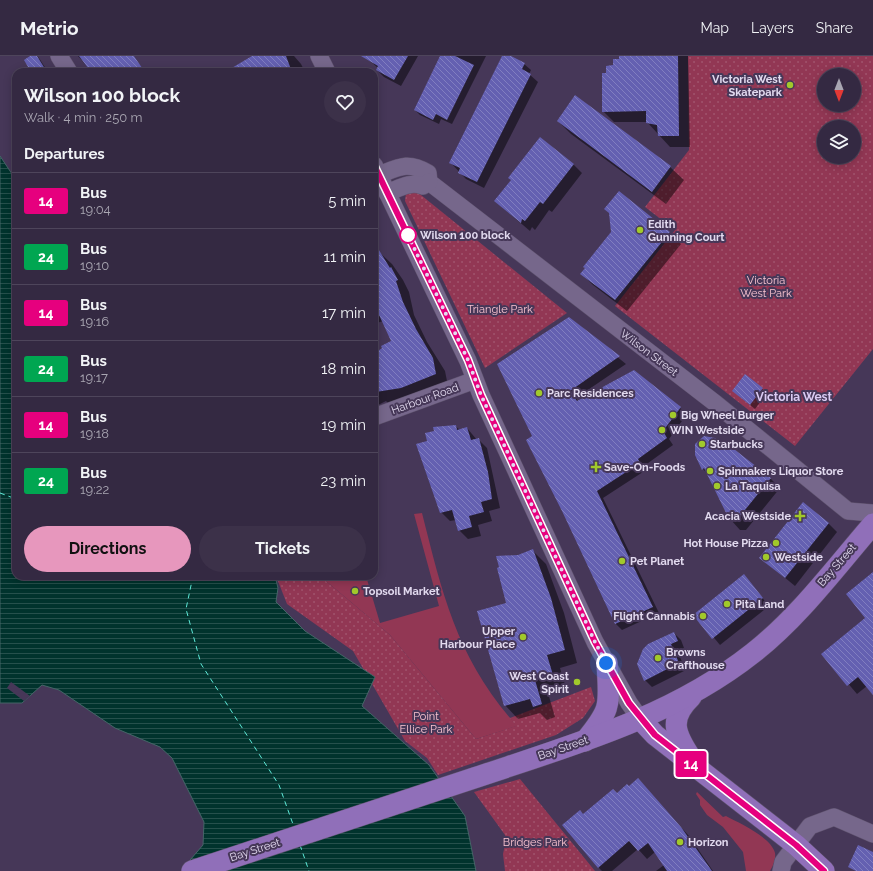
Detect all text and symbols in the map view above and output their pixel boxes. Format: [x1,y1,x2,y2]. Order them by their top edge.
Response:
text: Metrio [20,17,79,39]
text: Map [701,20,729,36]
text: Layers [751,20,794,36]
text: Share [816,20,853,36]
north arrow [817,68,861,112]
map controls [817,68,861,164]
place label: Victoria West Skatepark [712,73,783,99]
marker: Victoria West Skatepark [785,80,795,90]
button: heart [324,81,366,123]
text: Wilson 100 block [24,84,180,106]
text: Walk · 4 min · 250 m [24,110,142,125]
button: layers [817,120,861,164]
text: Departures [24,145,105,163]
text: Bus [80,184,107,202]
text: 5 min [328,192,366,210]
text: 14 [39,193,53,209]
text: 19:04 [80,202,111,217]
place label: Edith Gunning Court [648,218,725,244]
marker: Edith Gunning Court [635,225,645,235]
marker: Wilson 100 block [399,226,417,244]
place label: Wilson 100 block [420,229,511,242]
text: Bus [80,240,107,258]
text: 11 min [324,248,366,266]
text: 24 [38,249,54,265]
text: 19:10 [80,258,109,273]
park label: Victoria West Park [740,274,792,300]
text: Bus [80,296,107,314]
park label: Triangle Park [467,303,533,316]
text: 17 min [322,304,366,322]
text: 14 [39,305,53,321]
text: 19:16 [80,314,109,329]
street label: Wilson Street [618,327,681,379]
text: Bus [80,352,107,370]
text: 18 min [321,360,366,378]
text: 24 [38,361,54,377]
text: 19:17 [80,370,108,385]
street label: Harbour Road [390,381,461,417]
place label: Parc Residences [547,387,634,400]
marker: Parc Residences [534,388,544,398]
district label: Victoria West [756,390,833,404]
text: Bus [80,408,107,426]
place label: Big Wheel Burger [681,409,775,422]
marker: Big Wheel Burger [668,410,678,420]
text: 19 min [321,416,366,434]
text: 14 [39,417,53,433]
place label: WIN Westside [670,424,745,437]
marker: WIN Westside [657,425,667,435]
text: 19:18 [80,426,109,441]
place label: Starbucks [710,438,763,451]
marker: Starbucks [697,439,707,449]
place label: Save-On-Foods [604,461,686,474]
marker: Save-On-Foods [591,462,601,472]
text: Bus [80,464,107,482]
place label: Spinnakers Liquor Store [718,465,844,478]
marker: Spinnakers Liquor Store [705,466,715,476]
text: 23 min [321,472,366,490]
text: 24 [38,473,54,489]
place label: La Taquisa [725,480,781,493]
marker: La Taquisa [712,481,722,491]
text: 19:22 [80,482,109,497]
place label: Acacia Westside [705,510,791,523]
marker: Acacia Westside [794,510,806,522]
button: Directions [24,526,191,572]
button: Tickets [199,526,366,572]
place label: Hot House Pizza [683,537,768,550]
marker: Hot House Pizza [771,538,781,548]
street label: Bay Street [815,541,859,589]
place label: Westside [774,551,823,564]
marker: Westside [761,552,771,562]
place label: Pet Planet [630,555,685,568]
marker: Pet Planet [617,556,627,566]
place label: Topsoil Market [363,585,440,598]
marker: Topsoil Market [350,586,360,596]
place label: Pita Land [735,598,784,611]
marker: Pita Land [722,599,732,609]
place label: Flight Cannabis [613,610,696,623]
marker: Flight Cannabis [698,611,708,621]
place label: Upper Harbour Place [440,625,516,651]
marker: Upper Harbour Place [518,632,528,642]
place label: Browns Crafthouse [666,646,725,672]
your location [596,653,616,673]
marker: Browns Crafthouse [653,653,663,663]
place label: West Coast Spirit [509,670,570,696]
marker: West Coast Spirit [572,677,582,687]
park label: Point Ellice Park [400,710,453,736]
street label: Bay Street [536,733,590,763]
line badge: 14 [673,751,709,777]
text: 14 [684,756,698,772]
street label: Bay Street [228,836,282,864]
park label: Bridges Park [503,836,567,849]
place label: Horizon [688,836,729,849]
marker: Horizon [675,837,685,847]

